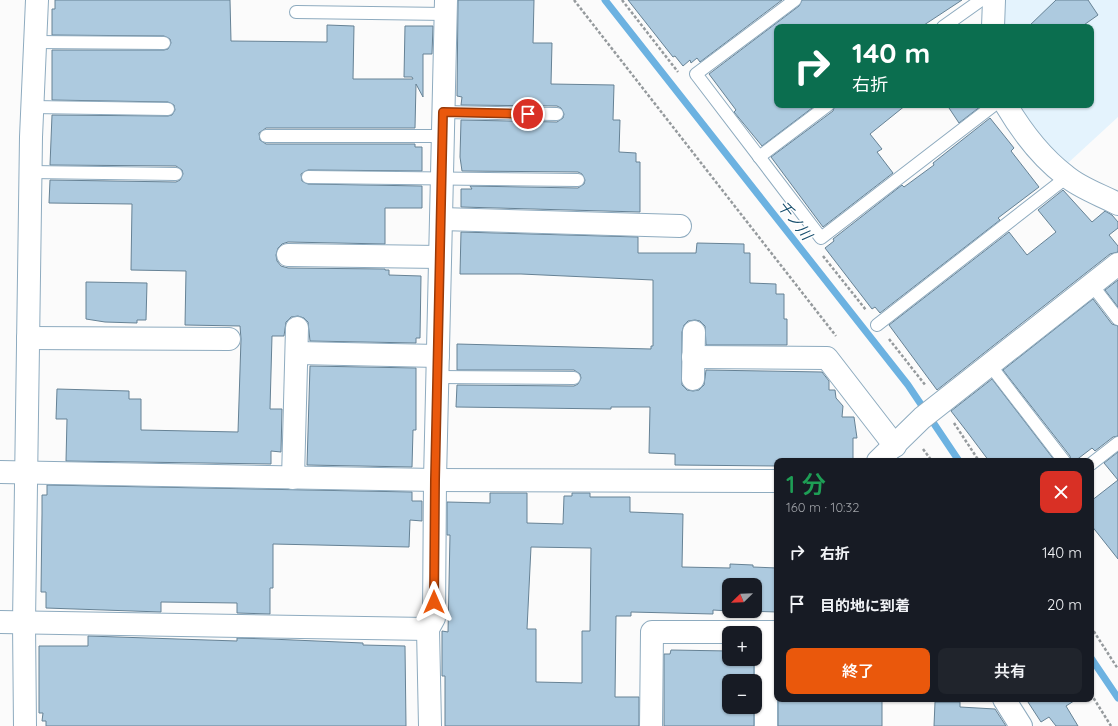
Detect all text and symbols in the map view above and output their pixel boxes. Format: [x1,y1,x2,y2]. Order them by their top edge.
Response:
text: 140 m [852,35,930,70]
icon: right [786,40,838,92]
text: 右折 [852,73,888,96]
pin [511,97,545,131]
icon: arrive [517,103,539,125]
water label: 千ノ川 [774,196,818,245]
text: 1 分 [786,469,826,499]
button: close [1040,471,1082,513]
text: 160 m · 10:32 [786,499,860,515]
icon: right [786,541,808,563]
text: 140 m [1042,543,1082,562]
text: 右折 [820,544,850,563]
north arrow [722,578,762,618]
map controls [722,578,762,714]
position arrow [413,581,455,623]
icon: arrive [786,593,808,615]
text: 20 m [1047,595,1082,614]
text: 目的地に到着 [820,596,910,615]
button: + [722,626,762,666]
button: 終了 [786,648,930,694]
button: 共有 [938,648,1082,694]
button: − [722,674,762,714]

